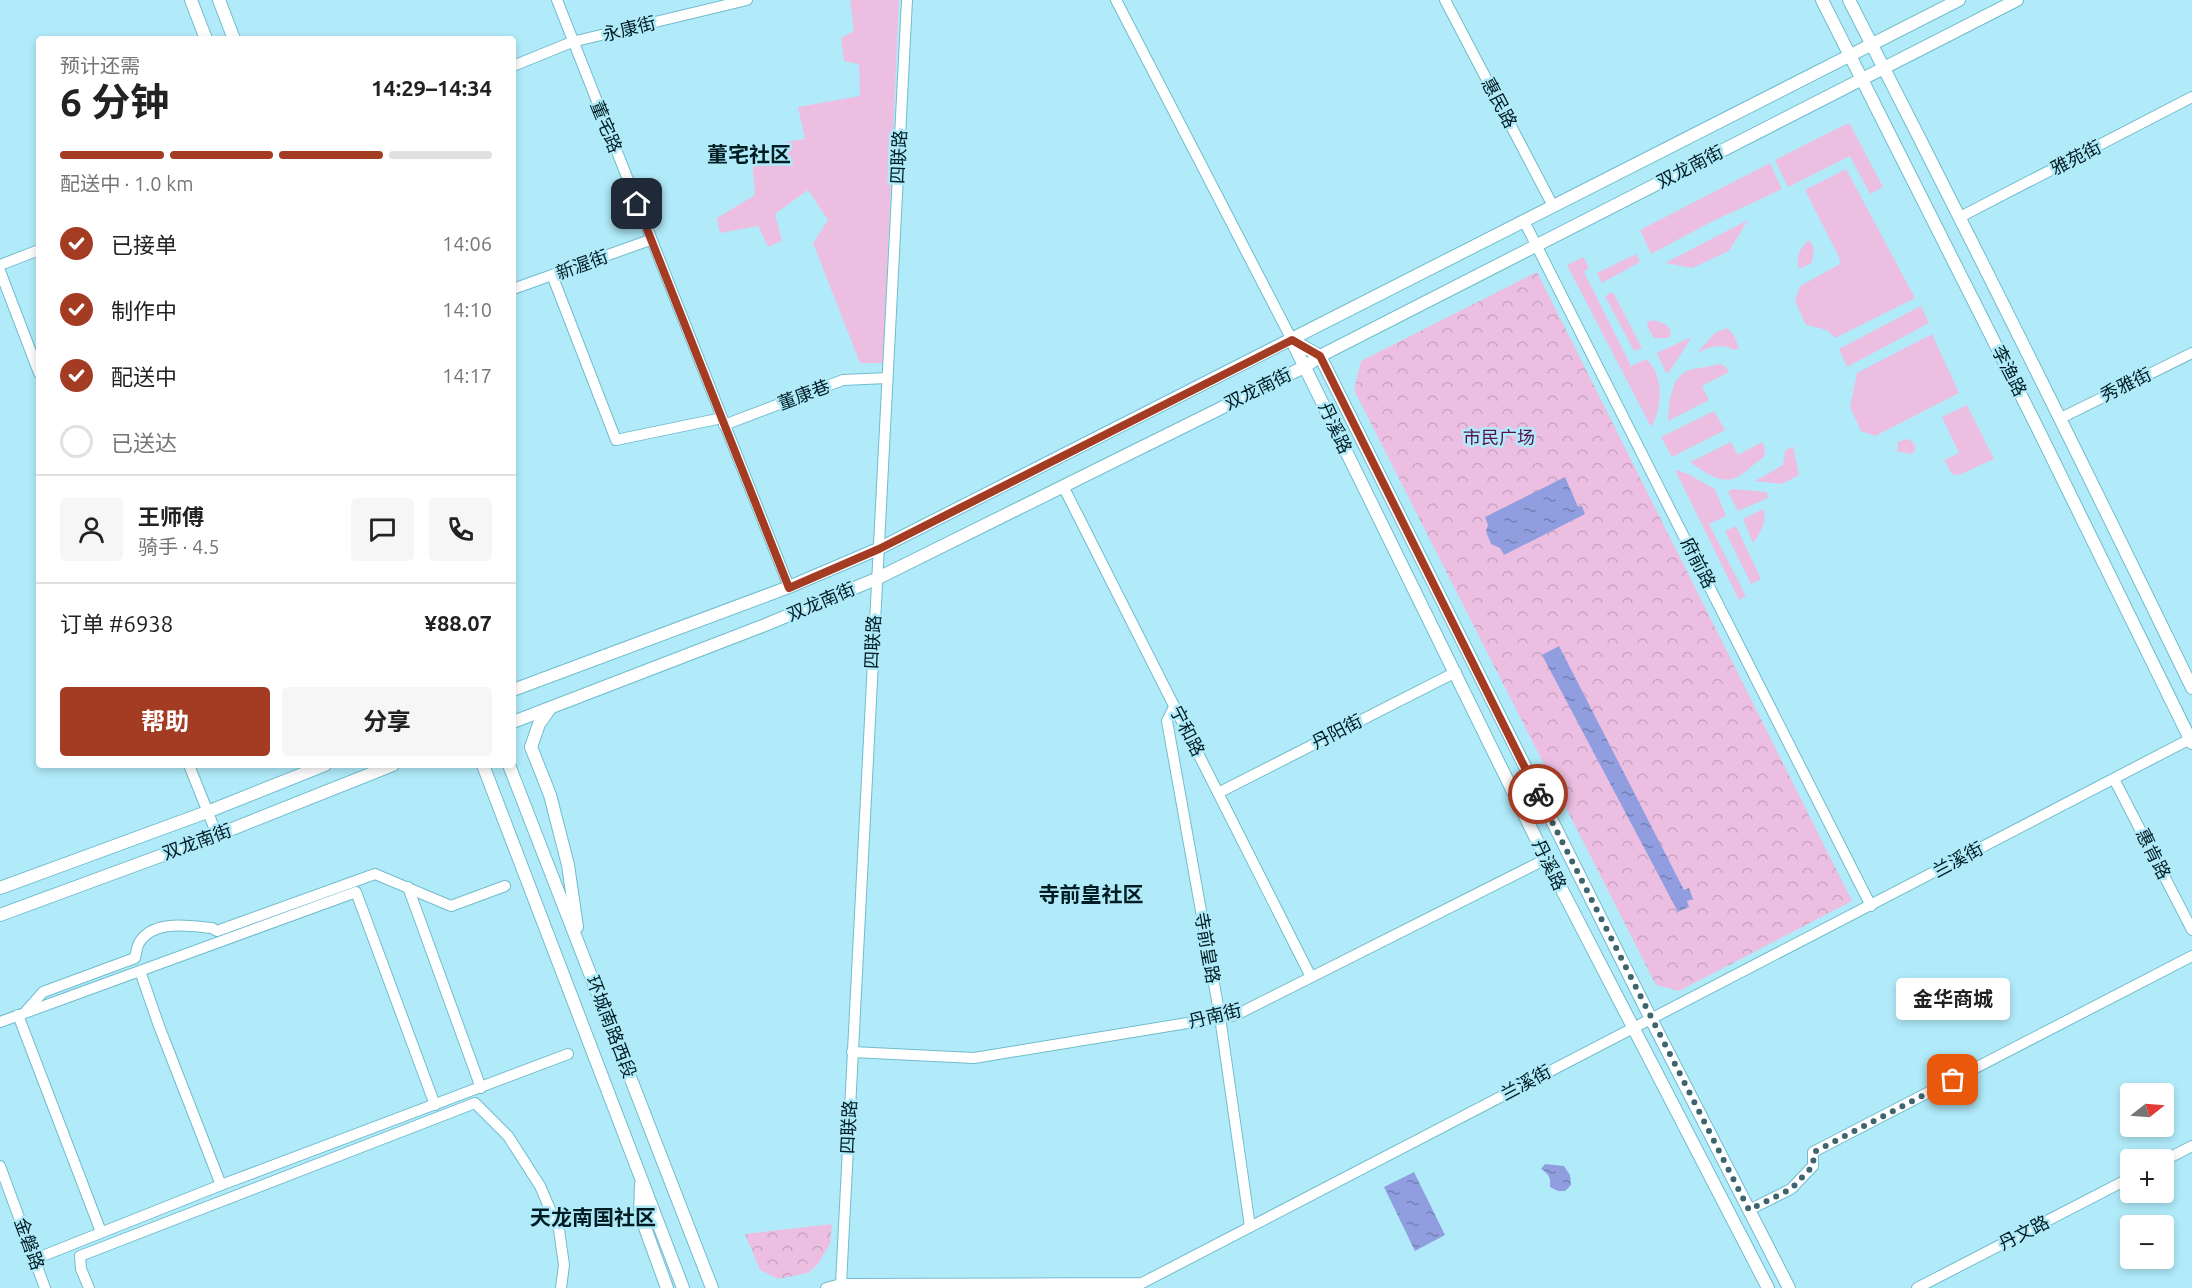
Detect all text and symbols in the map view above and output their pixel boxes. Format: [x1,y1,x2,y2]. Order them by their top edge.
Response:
street label: 永康街 [600,12,657,44]
text: 预计还需 [60,54,140,77]
street label: 惠民路 [1478,74,1521,131]
text: 14:29–14:34 [371,75,492,100]
text: 6 分钟 [60,80,169,123]
street label: 董宅路 [588,98,626,155]
street label: 四联路 [887,129,909,184]
street label: 雅苑街 [2047,136,2104,178]
street label: 双龙南街 [1653,141,1726,191]
district label: 董宅社区 [707,142,791,166]
text: 配送中 · 1.0 km [60,172,194,195]
pin [611,178,662,229]
icon: home [620,187,653,220]
icon: check [60,227,93,260]
text: 已接单 [111,232,177,257]
text: 14:06 [442,232,492,255]
street label: 新渥街 [553,245,610,283]
icon: check [60,293,93,326]
text: 制作中 [111,298,177,323]
text: 14:10 [442,298,492,321]
street label: 李渔路 [1989,342,2031,399]
icon: check [60,359,93,392]
street label: 双龙南街 [1221,363,1294,413]
street label: 秀雅街 [2097,363,2154,405]
text: 配送中 [111,364,177,389]
text: 14:17 [442,364,492,387]
street label: 董康巷 [775,375,832,413]
street label: 丹溪路 [1315,399,1356,456]
park label: 市民广场 [1463,427,1535,447]
text: 已送达 [111,430,177,455]
button: person [60,498,123,561]
button: chat [351,498,414,561]
button: phone [429,498,492,561]
text: 王师傅 [138,504,204,529]
street label: 府前路 [1678,534,1720,591]
text: 骑手 · 4.5 [138,535,220,558]
street label: 双龙南街 [784,578,858,624]
text: ¥88.07 [425,610,492,635]
text: 订单 #6938 [60,611,173,636]
street label: 四联路 [861,614,883,669]
button: 帮助 [60,687,270,756]
button: 分享 [282,687,492,756]
street label: 宁和路 [1167,702,1209,759]
street label: 丹阳街 [1308,710,1365,752]
courier [1508,764,1568,824]
icon: bike [1522,778,1555,811]
street label: 双龙南街 [159,819,234,863]
street label: 惠肯路 [2133,825,2175,882]
street label: 丹溪路 [1529,836,1571,893]
street label: 兰溪街 [1929,838,1986,881]
district label: 寺前皇社区 [1039,882,1144,906]
street label: 寺前皇路 [1192,911,1224,985]
street label: 环城南路西段 [583,973,641,1081]
callout: 金华商城 [1896,978,2010,1020]
text: 金华商城 [1913,987,1993,1010]
street label: 丹南街 [1186,999,1243,1031]
pin [1927,1054,1978,1105]
street label: 兰溪街 [1497,1061,1554,1104]
icon: bag [1936,1063,1969,1096]
north arrow [2120,1083,2174,1137]
map controls [2120,1083,2174,1269]
street label: 四联路 [837,1099,859,1154]
button: + [2120,1149,2174,1203]
district label: 天龙南国社区 [530,1205,656,1229]
street label: 丹文路 [1995,1211,2052,1253]
street label: 金磐路 [11,1215,49,1272]
button: − [2120,1215,2174,1269]

